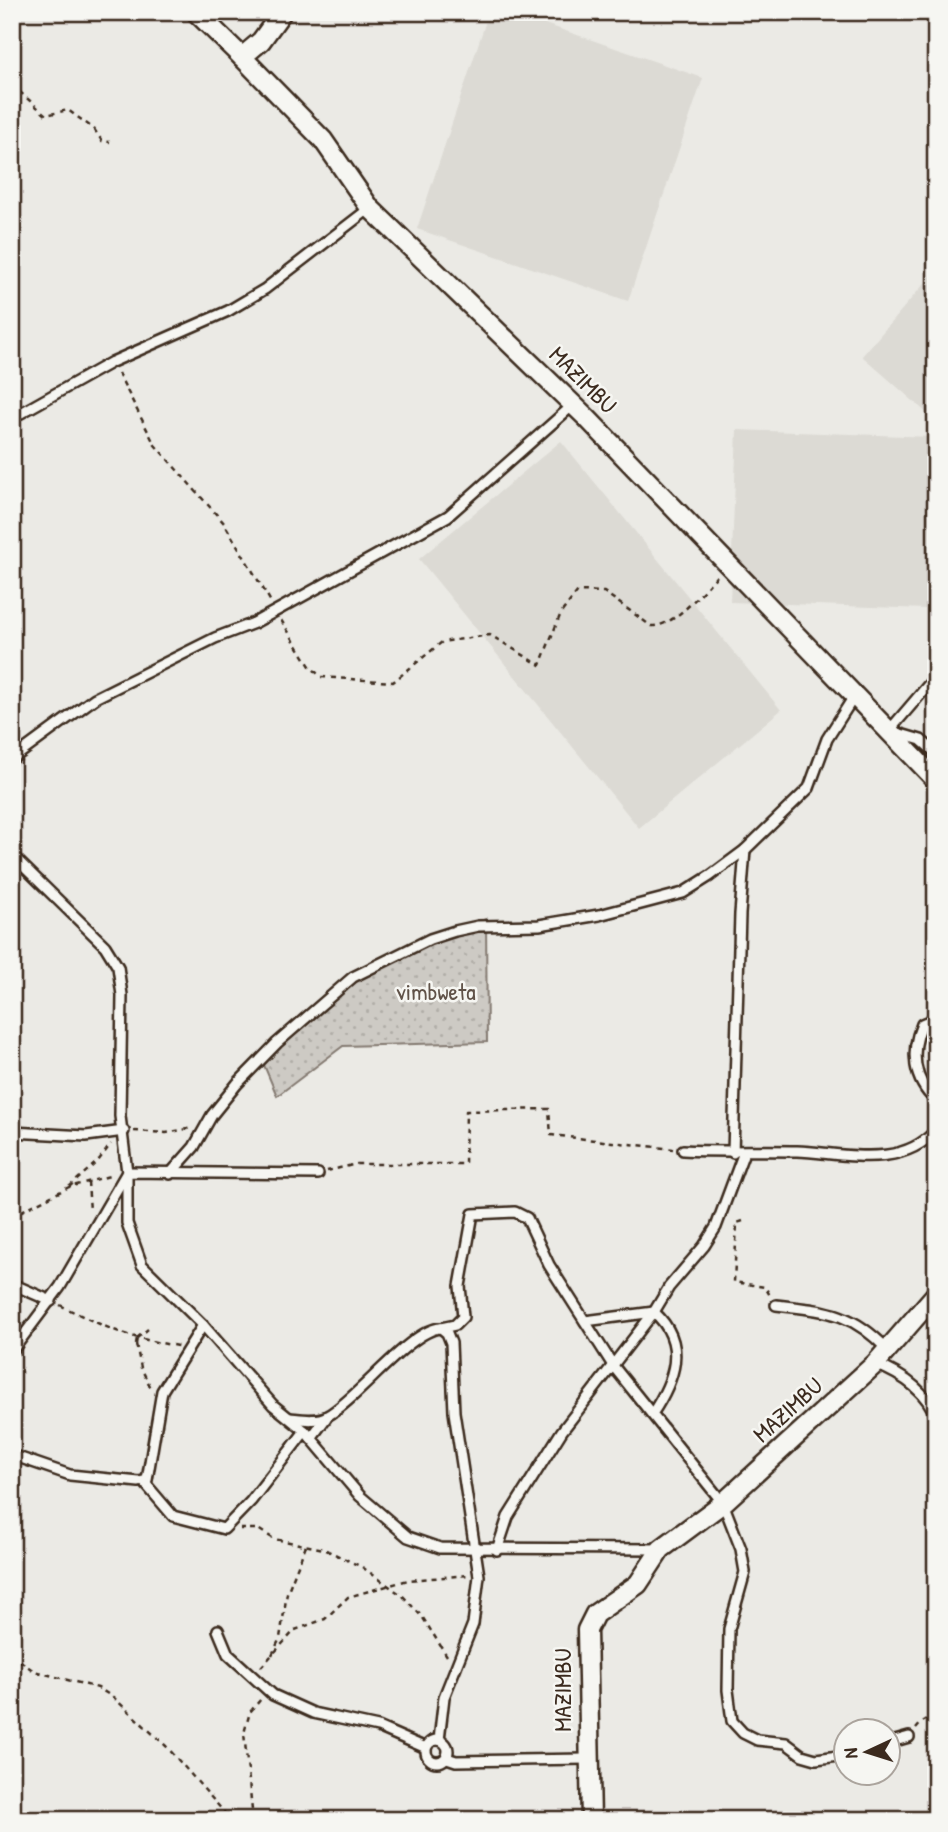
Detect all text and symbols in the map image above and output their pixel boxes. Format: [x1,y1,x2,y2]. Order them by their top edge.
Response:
street label: MAZIMBU [543,338,625,420]
park label: vimbweta [396,975,476,1007]
street label: MAZIMBU [746,1369,829,1449]
street label: MAZIMBU [546,1648,578,1732]
north arrow [832,1716,902,1786]
text: N [837,1747,863,1759]

